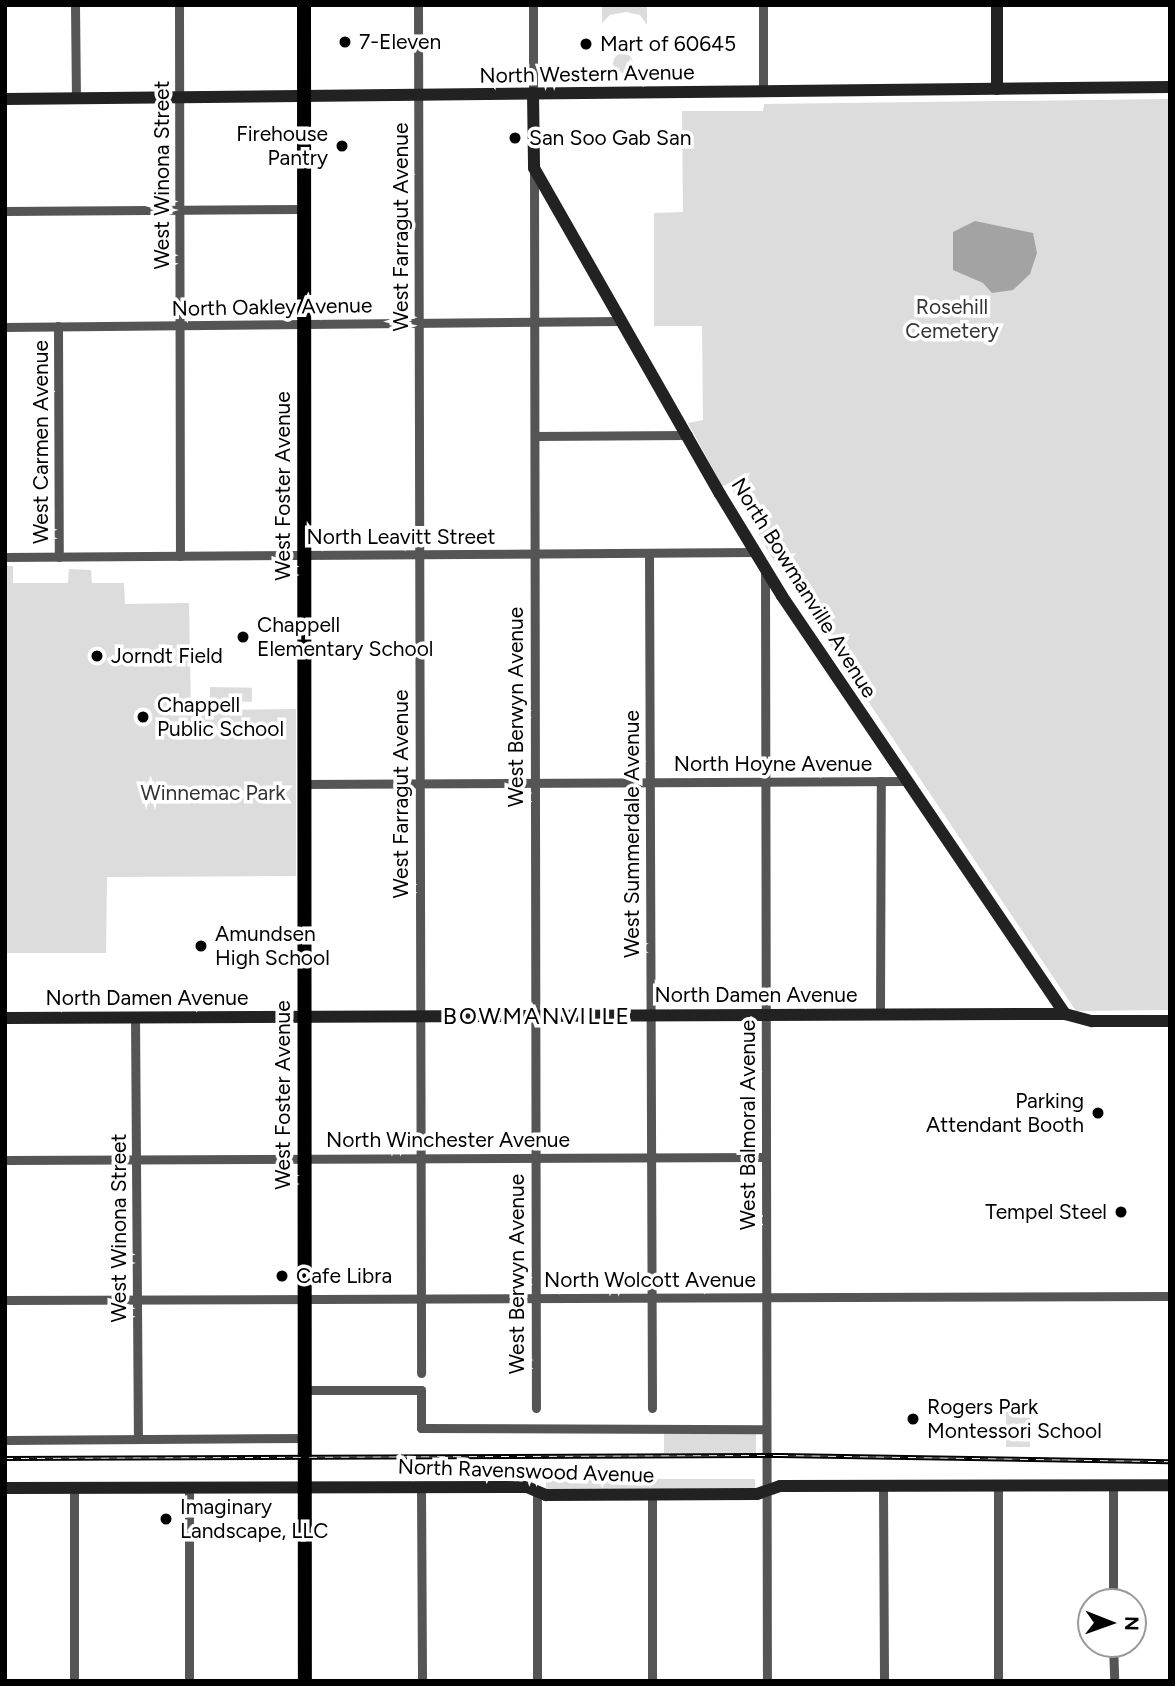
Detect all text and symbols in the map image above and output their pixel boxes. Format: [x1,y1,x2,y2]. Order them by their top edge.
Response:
place label: 7-Eleven [359,29,441,55]
place label: Mart of 60645 [600,31,736,57]
marker: 7-Eleven [337,34,353,50]
marker: Mart of 60645 [578,36,594,52]
street label: North Western Avenue [479,60,695,88]
street label: West Winona Street [149,80,175,270]
place label: Firehouse Pantry [236,121,328,171]
street label: West Farragut Avenue [388,123,414,331]
place label: San Soo Gab San [529,125,691,151]
marker: San Soo Gab San [507,130,523,146]
marker: Firehouse Pantry [334,138,350,154]
street label: North Oakley Avenue [171,293,373,321]
park label: Rosehill Cemetery [905,294,999,344]
street label: West Carmen Avenue [28,340,54,544]
street label: West Foster Avenue [270,391,296,581]
street label: North Bowmanville Avenue [726,473,882,703]
street label: North Leavitt Street [307,524,495,550]
street label: West Berwyn Avenue [503,607,529,807]
place label: Chappell Elementary School [257,612,433,662]
marker: Chappell Elementary School [235,629,251,645]
place label: Jorndt Field [111,643,223,669]
marker: Jorndt Field [89,648,105,664]
street label: West Farragut Avenue [388,690,414,898]
place label: Chappell Public School [157,692,284,742]
marker: Chappell Public School [135,709,151,725]
street label: West Summerdale Avenue [619,710,645,958]
street label: North Hoyne Avenue [674,751,872,777]
park label: Winnemac Park [140,780,286,806]
place label: Amundsen High School [215,921,330,971]
marker: Amundsen High School [193,938,209,954]
street label: North Damen Avenue [655,982,857,1008]
street label: North Damen Avenue [46,985,248,1011]
street label: West Foster Avenue [270,1000,296,1190]
district label: BOWMANVILLE [444,1002,630,1030]
street label: West Balmoral Avenue [735,1020,761,1230]
place label: Parking Attendant Booth [926,1088,1084,1138]
marker: Parking Attendant Booth [1090,1105,1106,1121]
street label: North Winchester Avenue [326,1127,570,1153]
street label: West Winona Street [106,1133,132,1323]
street label: West Berwyn Avenue [504,1174,530,1374]
place label: Tempel Steel [985,1199,1107,1225]
marker: Tempel Steel [1113,1204,1129,1220]
place label: Cafe Libra [296,1263,392,1289]
street label: North Wolcott Avenue [544,1267,756,1293]
marker: Cafe Libra [274,1268,290,1284]
place label: Rogers Park Montessori School [927,1394,1102,1444]
marker: Rogers Park Montessori School [905,1411,921,1427]
street label: North Ravenswood Avenue [397,1454,655,1488]
place label: Imaginary Landscape, LLC [180,1494,328,1544]
marker: Imaginary Landscape, LLC [158,1511,174,1527]
north arrow [1077,1588,1147,1658]
text: N [1120,1616,1143,1631]

